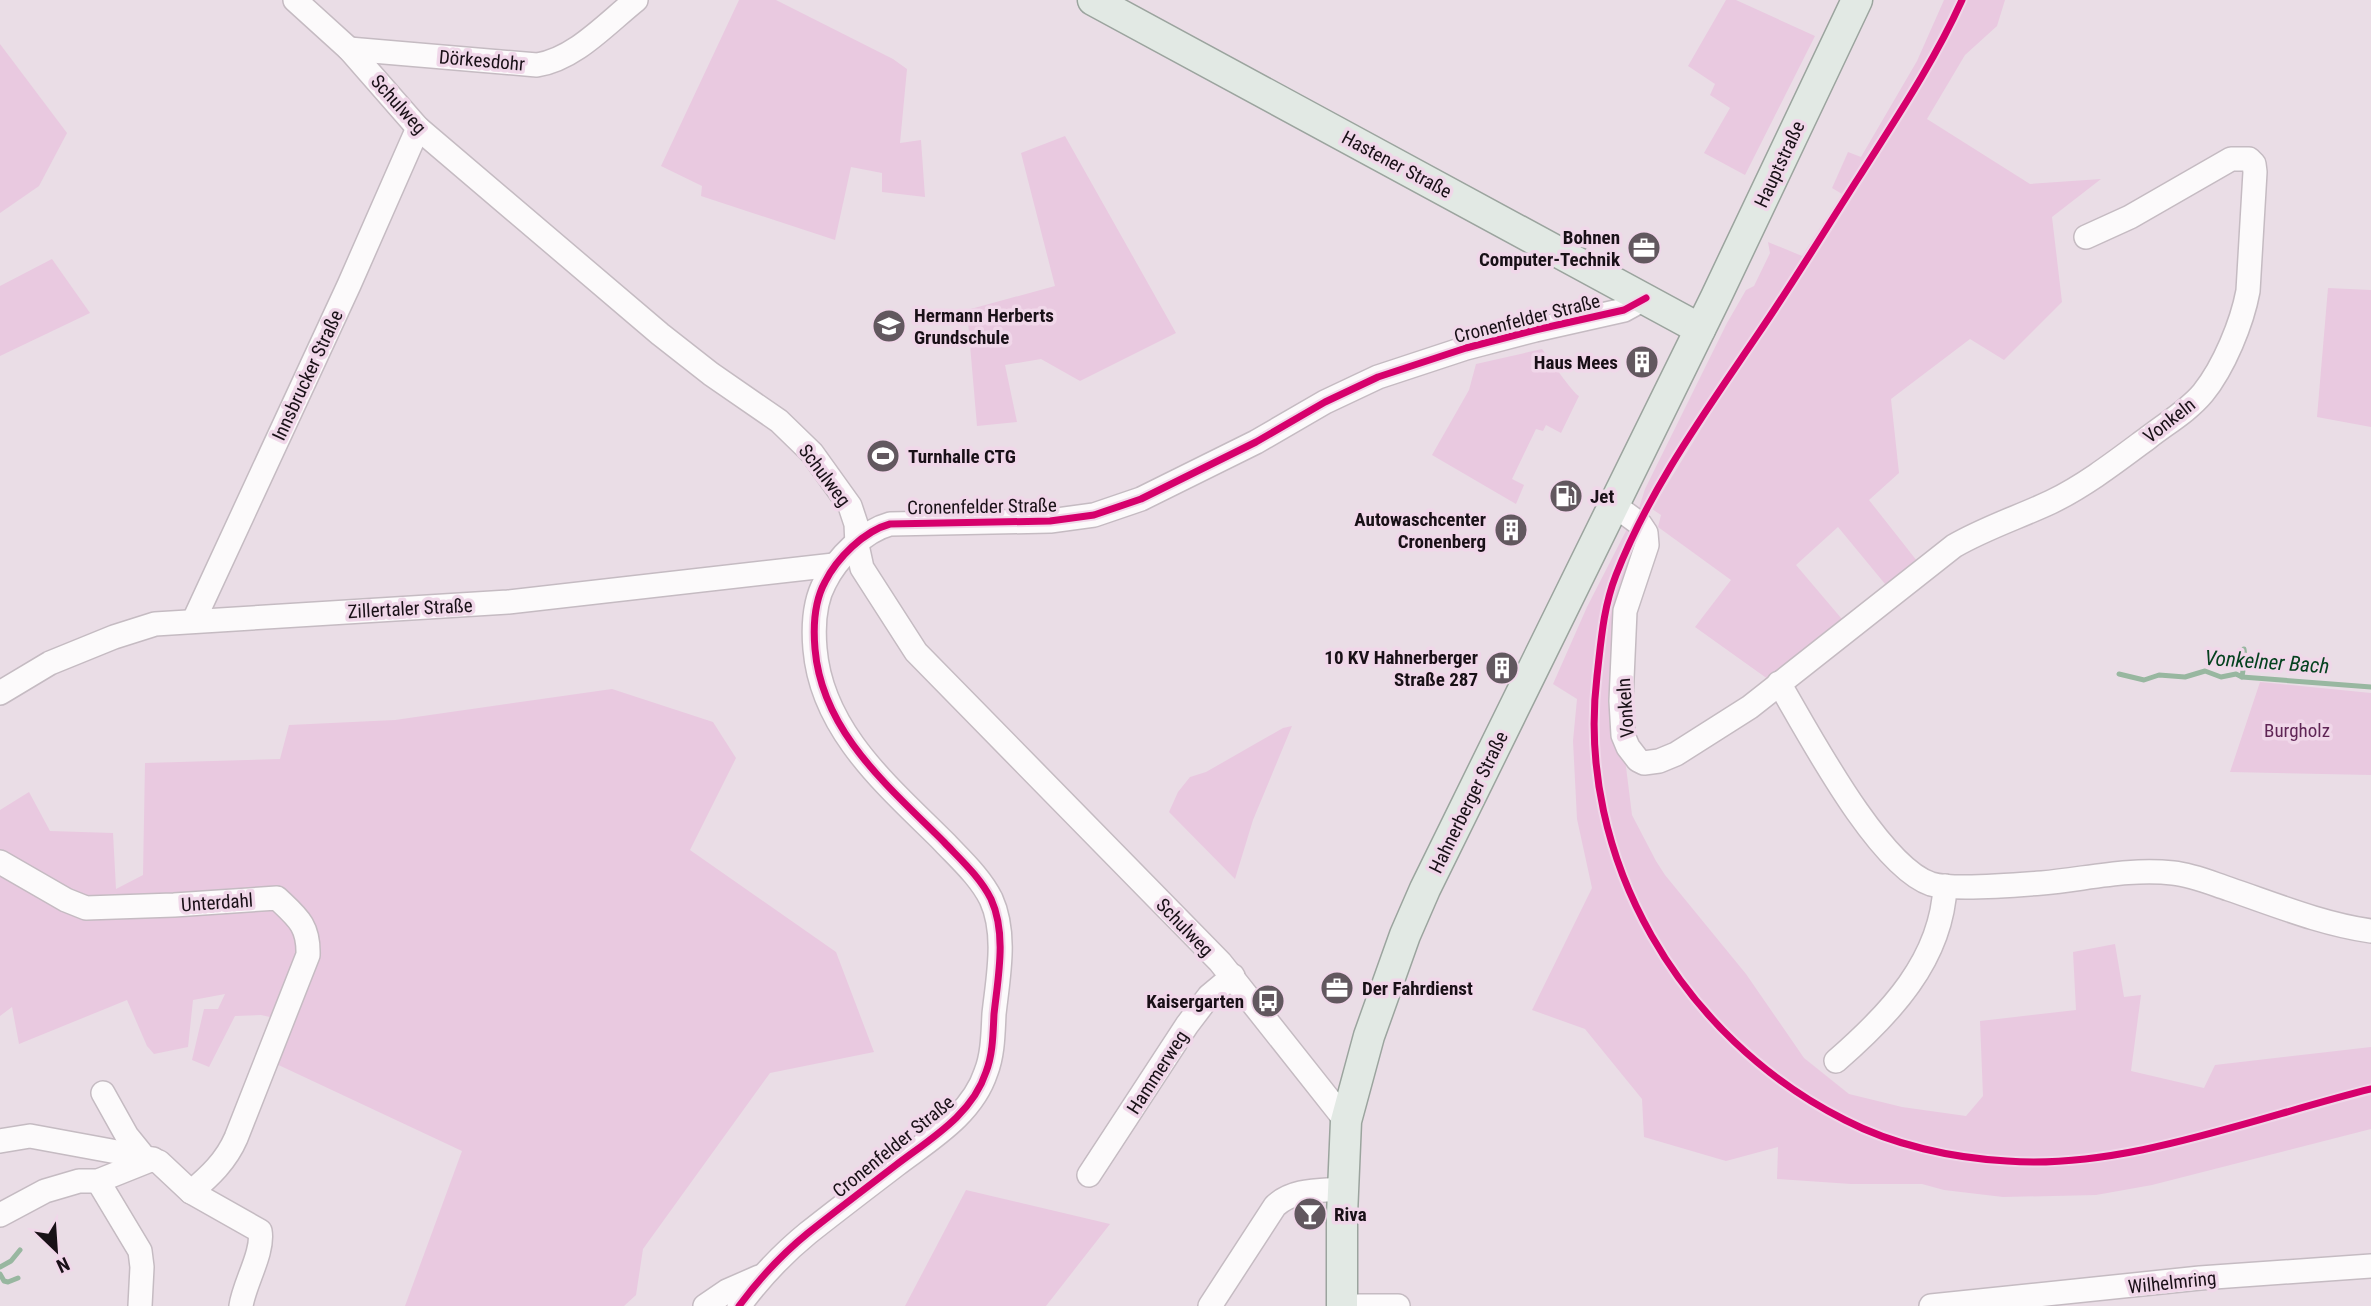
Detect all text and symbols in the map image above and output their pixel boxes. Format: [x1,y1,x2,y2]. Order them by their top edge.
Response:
street label: Dörkesdohr [438,45,526,76]
street label: Schulweg [366,70,431,139]
street label: Hauptstraße [1749,117,1809,211]
street label: Hastener Straße [1338,126,1456,203]
place label: Bohnen Computer-Technik [1479,226,1621,271]
office icon: Bohnen Computer-Technik [1625,229,1663,267]
street label: Cronenfelder Straße [1452,289,1603,348]
place label: Hermann Herberts Grundschule [914,304,1054,349]
street label: Innsbrucker Straße [267,306,348,444]
school or university icon: Hermann Herberts Grundschule [870,307,908,345]
building icon: Haus Mees [1623,343,1661,381]
place label: Haus Mees [1534,351,1618,374]
street label: Vonkeln [2139,393,2200,448]
sports icon: Turnhalle CTG [864,437,902,475]
street label: Schulweg [794,440,855,511]
place label: Turnhalle CTG [908,445,1016,468]
fuel station icon: Jet [1547,477,1585,515]
place label: Jet [1590,485,1614,508]
street label: Cronenfelder Straße [907,494,1057,519]
place label: Autowaschcenter Cronenberg [1354,508,1486,553]
building icon: Autowaschcenter Cronenberg [1492,511,1530,549]
street label: Zillertaler Straße [347,594,473,623]
place label: 10 KV Hahnerberger Straße 287 [1324,646,1478,691]
water label: Vonkelner Bach [2204,646,2330,678]
building icon: 10 KV Hahnerberger Straße 287 [1483,649,1521,687]
street label: Vonkeln [1612,677,1639,739]
park label: Burgholz [2264,719,2330,742]
street label: Hahnerberger Straße [1424,727,1513,877]
street label: Unterdahl [180,889,254,916]
street label: Schulweg [1151,893,1218,961]
office icon: Der Fahrdienst [1318,969,1356,1007]
place label: Der Fahrdienst [1362,977,1473,1000]
bus stop icon: Kaisergarten [1249,982,1287,1020]
place label: Kaisergarten [1146,990,1244,1013]
street label: Hammerweg [1122,1026,1193,1118]
street label: Cronenfelder Straße [828,1090,959,1202]
bar icon: Riva [1291,1195,1329,1233]
place label: Riva [1334,1203,1367,1226]
north arrow [21,1215,91,1285]
text: N [53,1252,73,1278]
street label: Wilhelmring [2127,1266,2217,1299]

